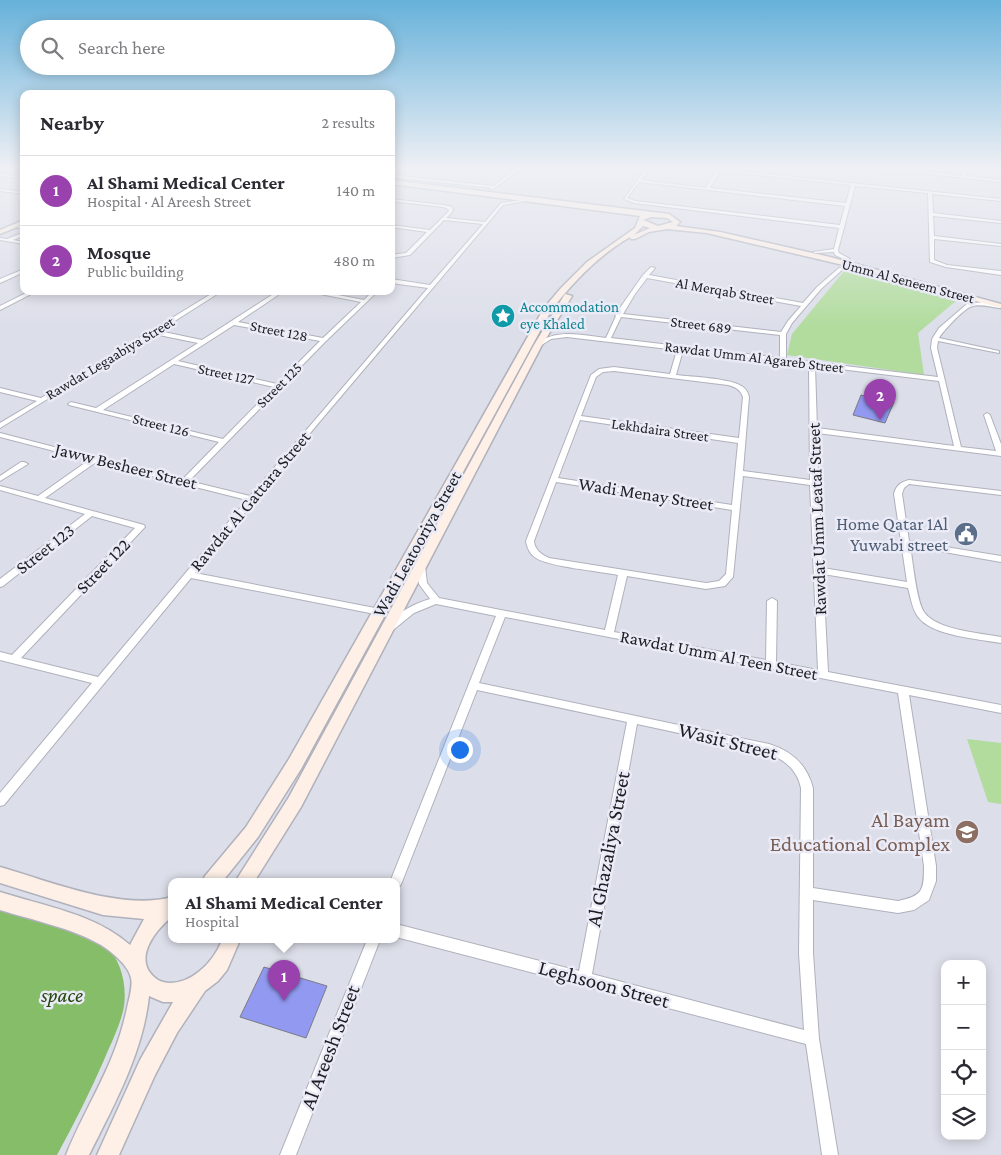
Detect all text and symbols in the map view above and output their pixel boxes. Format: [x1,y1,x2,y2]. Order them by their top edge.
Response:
search box [20,20,395,75]
icon: search [38,34,66,62]
text: Search here [78,37,165,58]
text: Nearby [40,111,104,135]
text: 2 results [322,114,375,131]
text: Al Shami Medical Center [87,172,285,193]
text: 1 [53,182,59,199]
text: 140 m [337,182,375,199]
text: Hospital · Al Areesh Street [87,193,251,210]
text: Mosque [87,242,151,263]
text: 2 [52,252,60,269]
text: 480 m [333,252,375,269]
street label: Umm Al Seneem Street [840,256,977,307]
text: Public building [87,263,184,280]
street label: Al Merqab Street [674,274,776,309]
place label: Accommodation eye Khaled [520,299,619,333]
place icon: Accommodation eye Khaled [490,303,516,329]
street label: Rawdat Legaabiya Street [43,313,179,404]
street label: Street 689 [670,313,732,337]
street label: Street 128 [249,318,309,344]
street label: Rawdat Umm Al Agareb Street [663,338,845,377]
street label: Street 125 [253,359,305,411]
street label: Street 127 [197,360,256,388]
pin: 2 [864,379,896,420]
street label: Street 126 [131,410,191,440]
street label: Lekhdaira Street [610,415,711,445]
street label: Rawdat Umm Leataf Street [804,421,830,616]
street label: Rawdat Al Gattara Street [186,426,315,575]
street label: Jaww Besheer Street [51,438,200,494]
street label: Wadi Leatooriya Street [369,467,466,620]
street label: Wadi Menay Street [577,473,716,515]
place label: Home Qatar 1Al Yuwabi street [836,514,949,555]
street label: Street 123 [12,520,78,578]
public building icon: Home Qatar 1Al Yuwabi street [953,521,979,547]
street label: Street 122 [72,534,134,598]
street label: Rawdat Umm Al Teen Street [619,626,820,684]
street label: Wasit Street [676,717,781,765]
your location [447,737,473,763]
street label: Al Ghazaliya Street [581,768,635,929]
place label: Al Bayam Educational Complex [770,808,950,856]
school or university icon: Al Bayam Educational Complex [954,819,980,845]
popup [168,878,400,943]
text: Al Shami Medical Center [185,892,383,913]
text: Hospital [185,913,239,930]
street label: Leghsoon Street [536,955,673,1013]
pin: 1 [268,960,300,1001]
map controls [941,960,986,1140]
button: + [941,960,986,1005]
street label: Al Areesh Street [295,980,365,1113]
park label: space [40,983,83,1007]
button: − [941,1005,986,1050]
button: locate [941,1050,986,1095]
button: layers [941,1095,986,1140]

